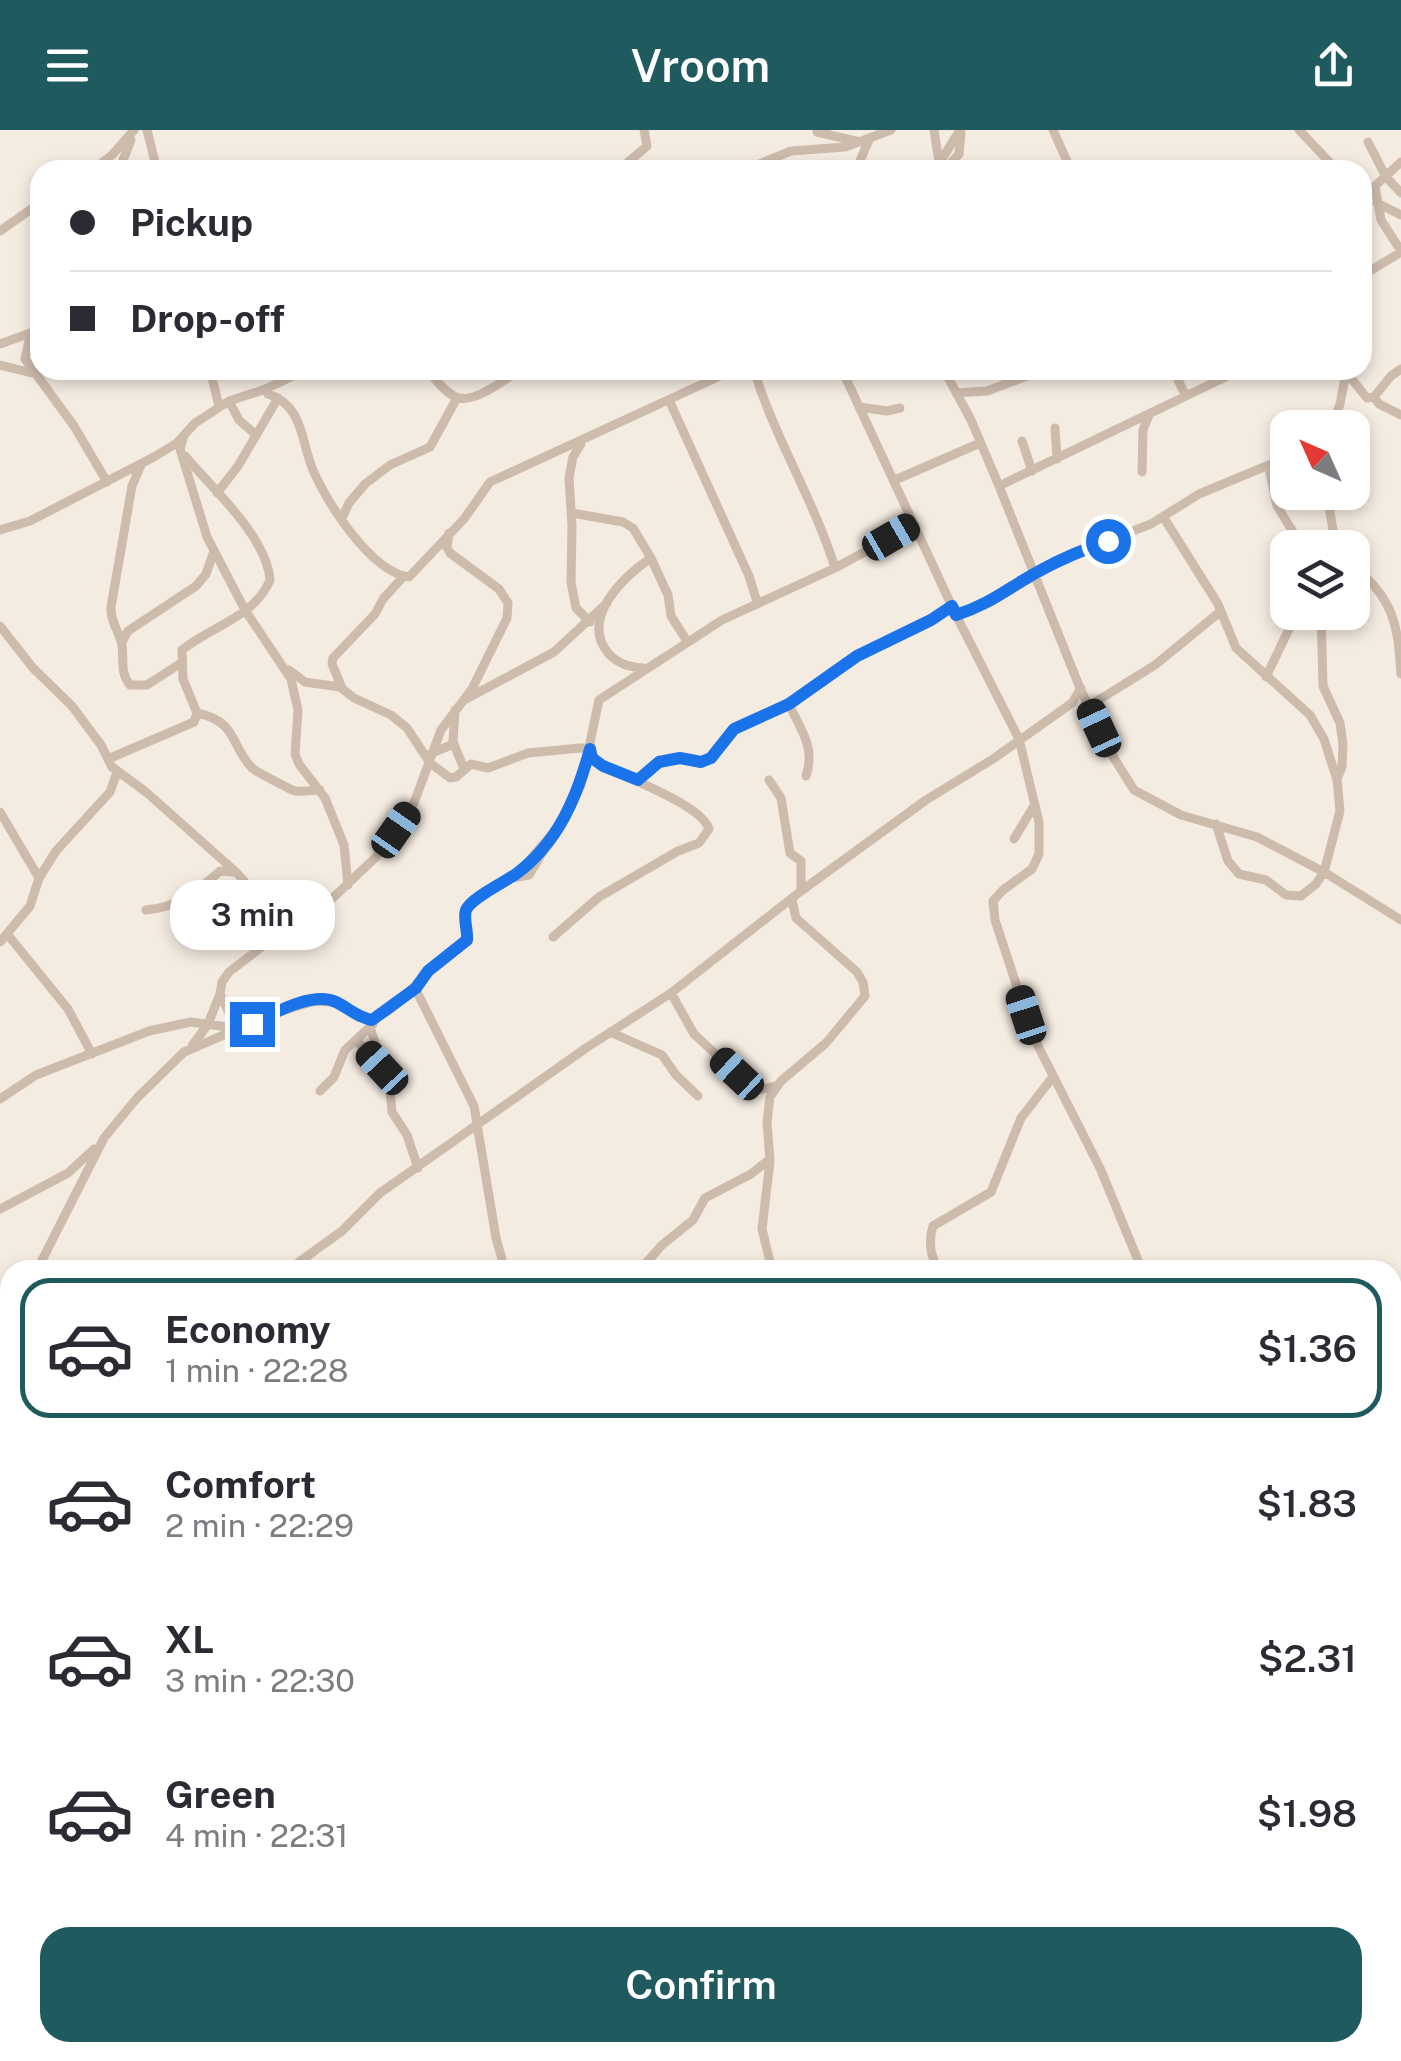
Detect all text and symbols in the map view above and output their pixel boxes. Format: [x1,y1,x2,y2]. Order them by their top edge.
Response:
icon: menu [40,38,95,93]
icon: share [1306,38,1361,93]
text: Vroom [631,39,770,92]
text: Pickup [130,200,253,245]
text: Drop-off [130,296,285,341]
north arrow [1270,410,1370,510]
map controls [1270,410,1370,630]
car [858,509,924,565]
route start [1086,519,1131,564]
button: layers [1270,530,1370,630]
car [1073,694,1125,762]
car [367,797,425,863]
callout: 3 min [170,879,334,949]
text: 3 min [211,896,294,933]
car [1002,982,1050,1048]
route end [230,1002,275,1047]
car [351,1036,413,1100]
car [705,1043,769,1105]
icon: car [45,1303,135,1393]
text: Economy [165,1307,331,1352]
text: $1.36 [1257,1326,1357,1371]
text: 1 min · 22:28 [165,1352,349,1389]
icon: car [45,1458,135,1548]
text: Comfort [165,1462,316,1507]
text: $1.83 [1257,1481,1357,1526]
text: 2 min · 22:29 [165,1507,354,1544]
icon: car [45,1613,135,1703]
text: XL [165,1617,214,1662]
text: $2.31 [1258,1636,1357,1681]
text: 3 min · 22:30 [165,1662,355,1699]
icon: car [45,1768,135,1858]
text: Green [165,1772,276,1817]
text: $1.98 [1257,1791,1357,1836]
text: 4 min · 22:31 [165,1817,348,1854]
button: Confirm [40,1927,1362,2042]

